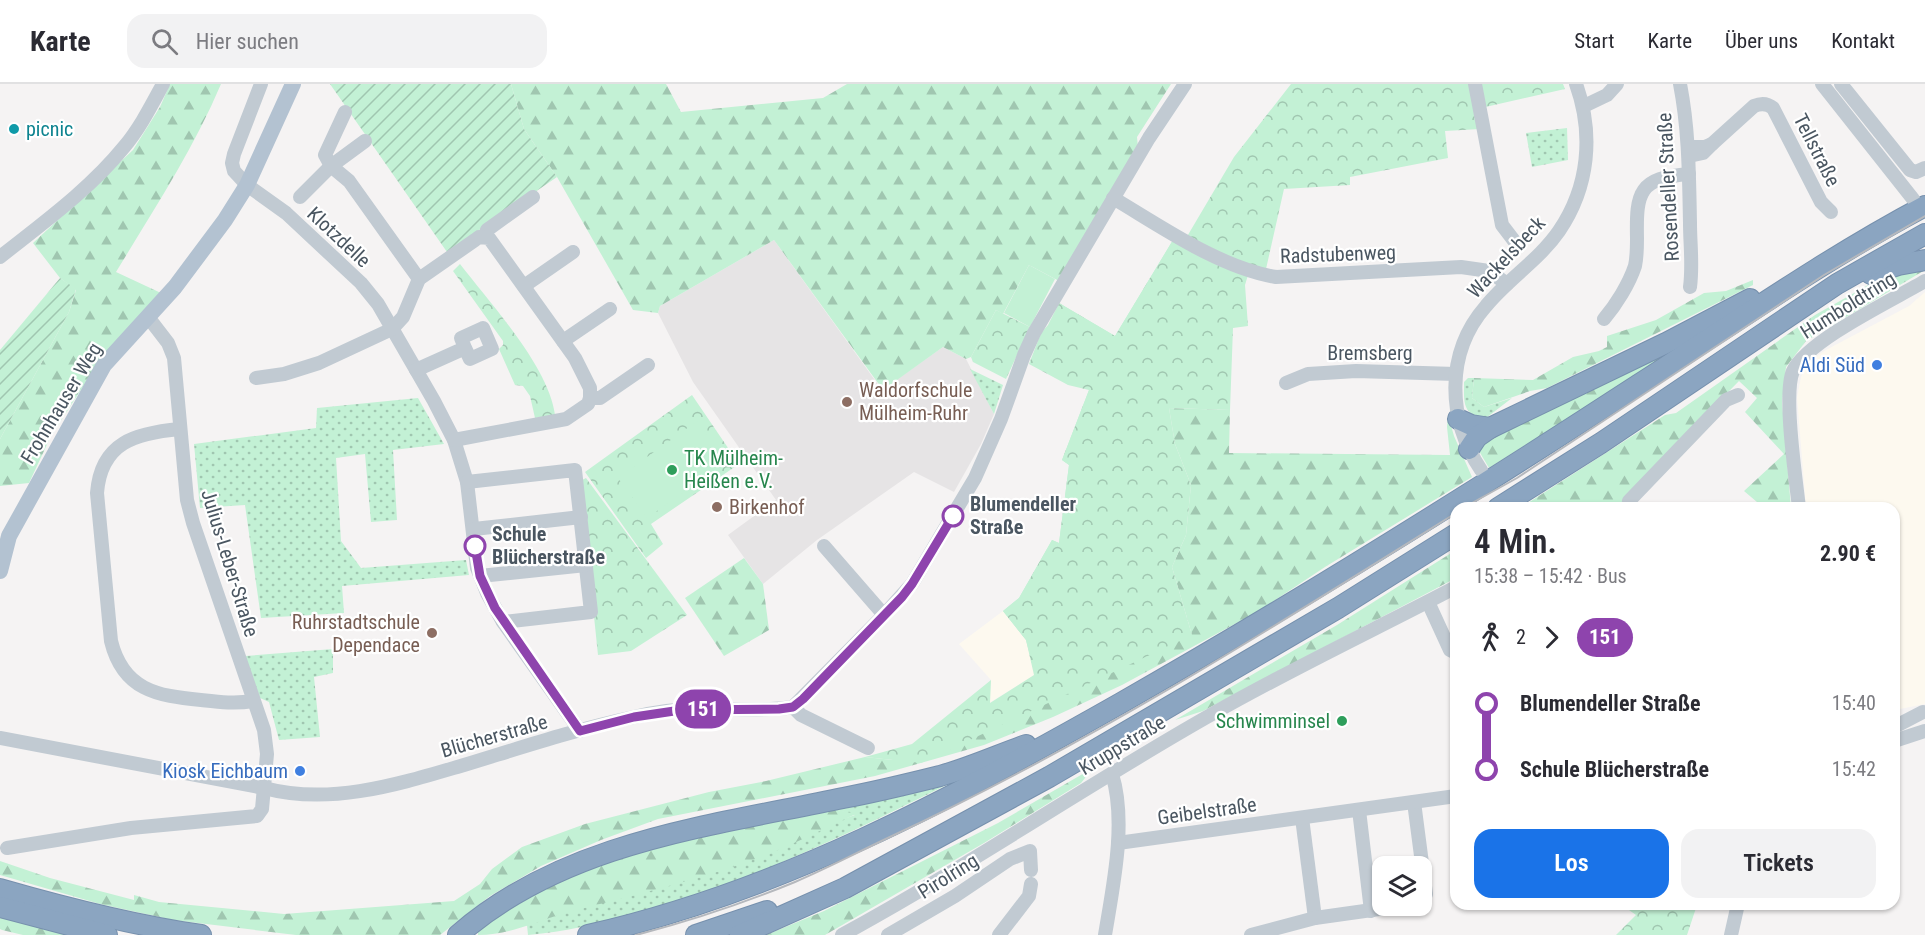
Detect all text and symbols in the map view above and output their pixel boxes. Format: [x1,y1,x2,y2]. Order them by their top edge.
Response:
search box [127,14,547,68]
text: Karte [30,25,91,58]
icon: search [148,25,181,58]
text: Hier suchen [196,29,299,54]
text: Start [1574,29,1615,53]
text: Karte [1648,29,1692,53]
text: Über uns [1725,29,1798,53]
text: Kontakt [1831,29,1895,53]
street label: Tellstraße [1789,110,1845,190]
street label: Rosendeller Straße [1652,112,1684,262]
place label: picnic [26,117,73,141]
marker: picnic [7,122,21,136]
street label: Klotzdelle [302,202,376,272]
street label: Wackelsbeck [1462,211,1550,303]
street label: Radstubenweg [1280,240,1396,268]
street label: Humboldtring [1796,266,1900,344]
street label: Frohnhauser Weg [15,338,107,468]
street label: Bremsberg [1327,341,1413,365]
place label: Aldi Süd [1800,353,1865,377]
marker: Aldi Süd [1870,358,1884,372]
place label: Waldorfschule Mülheim-Ruhr [859,378,972,425]
marker: Waldorfschule Mülheim-Ruhr [840,395,854,409]
place label: TK Mülheim- Heißen e.V. [684,446,783,493]
marker: TK Mülheim- Heißen e.V. [665,463,679,477]
street label: Julius-Leber-Straße [196,486,264,640]
place label: Blumendeller Straße [970,492,1076,539]
place label: Birkenhof [729,495,805,519]
marker: Birkenhof [710,500,724,514]
marker: Blumendeller Straße [942,505,964,527]
place label: Schule Blücherstraße [492,522,605,569]
text: 4 Min. [1474,522,1557,561]
marker: Schule Blücherstraße [464,535,486,557]
text: 2.90 € [1820,541,1876,566]
text: 15:38 – 15:42 · Bus [1474,564,1627,588]
place label: Ruhrstadtschule Dependace [292,610,420,657]
icon: walk [1474,621,1507,654]
icon: forward [1535,621,1568,654]
text: 2 [1516,625,1526,649]
text: 151 [1589,625,1621,649]
marker: Ruhrstadtschule Dependace [425,626,439,640]
line badge: 151 [668,690,738,728]
text: Blumendeller Straße [1520,691,1701,716]
text: 15:40 [1832,691,1876,715]
text: 151 [687,697,719,721]
street label: Blücherstraße [438,709,550,763]
place label: Schwimminsel [1216,709,1330,733]
street label: Kruppstraße [1074,710,1170,780]
marker: Schwimminsel [1335,714,1349,728]
text: Schule Blücherstraße [1520,757,1709,782]
text: 15:42 [1832,757,1876,781]
place label: Kiosk Eichbaum [162,759,288,783]
marker: Kiosk Eichbaum [293,764,307,778]
street label: Geibelstraße [1156,792,1258,830]
button: Los [1474,829,1669,898]
button: Tickets [1681,829,1876,898]
street label: Pirolring [913,848,983,904]
map controls [1372,856,1432,916]
button: layers [1372,856,1432,916]

